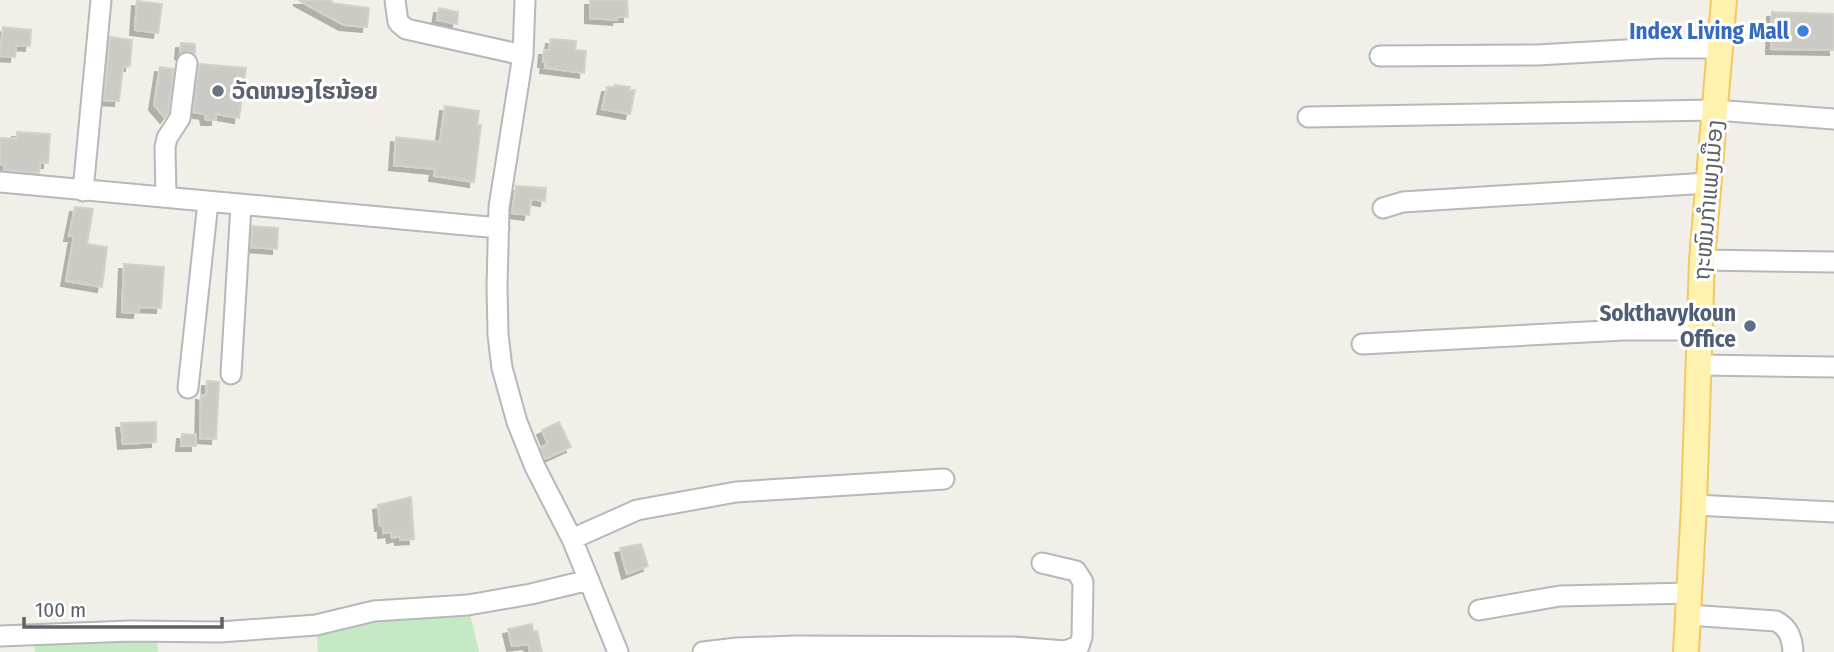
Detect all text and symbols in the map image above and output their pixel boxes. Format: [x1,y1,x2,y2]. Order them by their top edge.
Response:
place label: Index Living Mall [1629,17,1790,45]
marker: Index Living Mall [1795,23,1811,39]
place label: ວັດຫນອງໄຮນ້ອຍ [232,77,378,105]
marker: ວັດຫນອງໄຮນ້ອຍ [210,83,226,99]
street label: ຖະໜົນກຳແພງເມືອງ [1687,118,1729,282]
place label: Sokthavykoun Office [1599,299,1736,353]
marker: Sokthavykoun Office [1742,318,1758,334]
scale bar [24,586,222,630]
text: 100 m [35,597,86,623]

